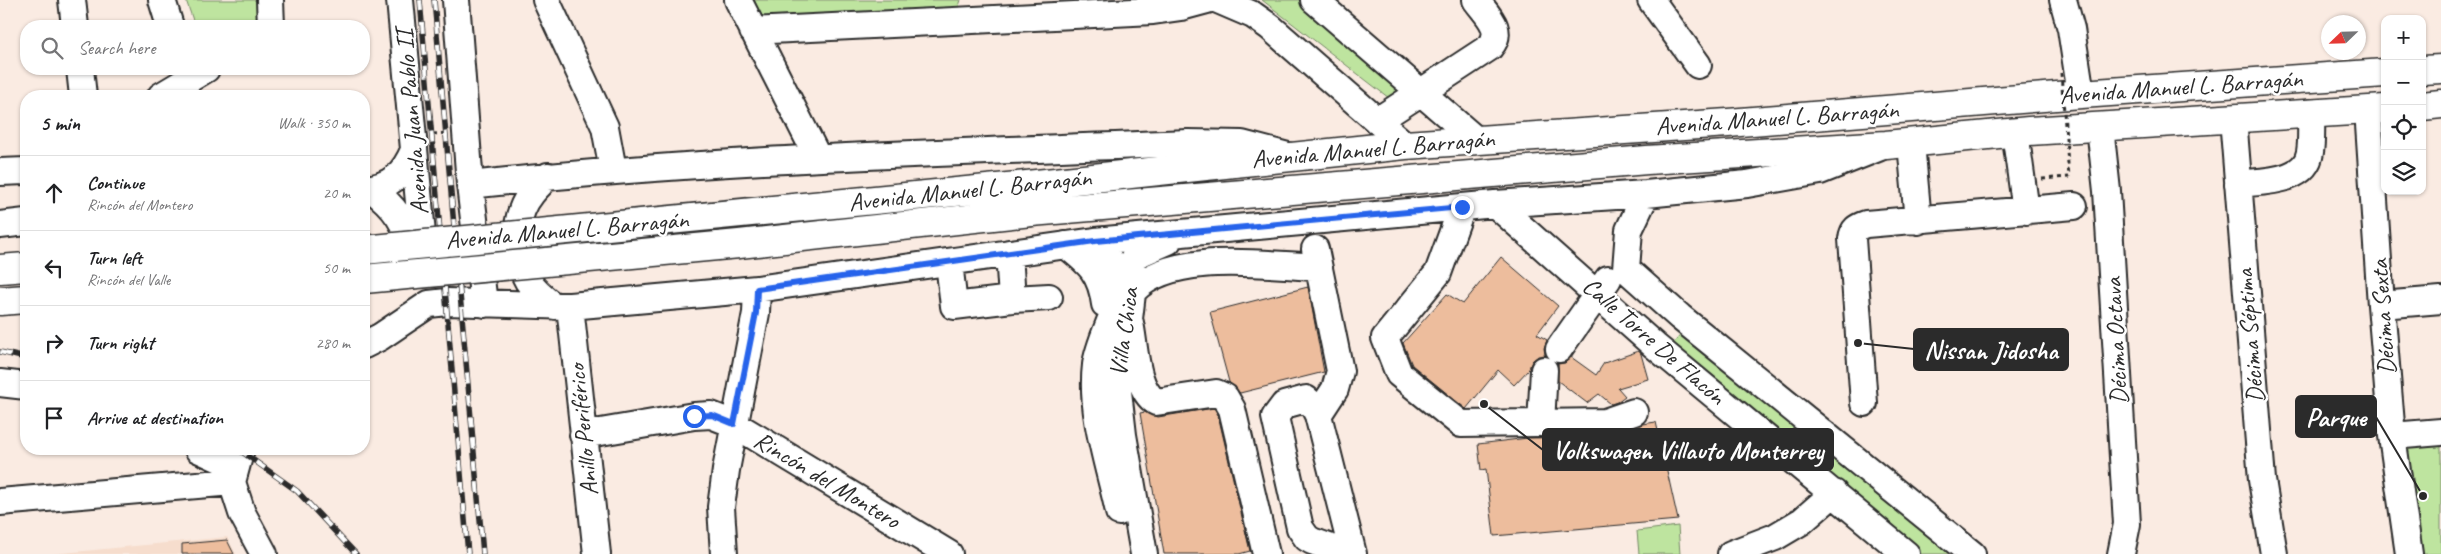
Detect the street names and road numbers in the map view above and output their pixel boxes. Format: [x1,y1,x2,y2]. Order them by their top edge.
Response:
street label: Avenida Juan Pablo II [388,23,436,216]
street label: Avenida Manuel L. Barragán [2059,62,2304,111]
street label: Avenida Manuel L. Barragán [1655,93,1900,142]
street label: Avenida Manuel L. Barragán [1250,122,1496,176]
street label: Avenida Manuel L. Barragán [847,161,1093,219]
street label: Avenida Manuel L. Barragán [444,203,690,257]
street label: Décima Sexta [2363,256,2403,376]
street label: Décima Séptima [2228,266,2272,404]
street label: Calle Torre De Flacón [1576,270,1733,412]
street label: Décima Octava [2097,275,2135,405]
street label: Villa Chica [1102,283,1146,378]
street label: Anillo Periférico [560,360,606,497]
street label: Rincón del Montero [748,424,907,537]

